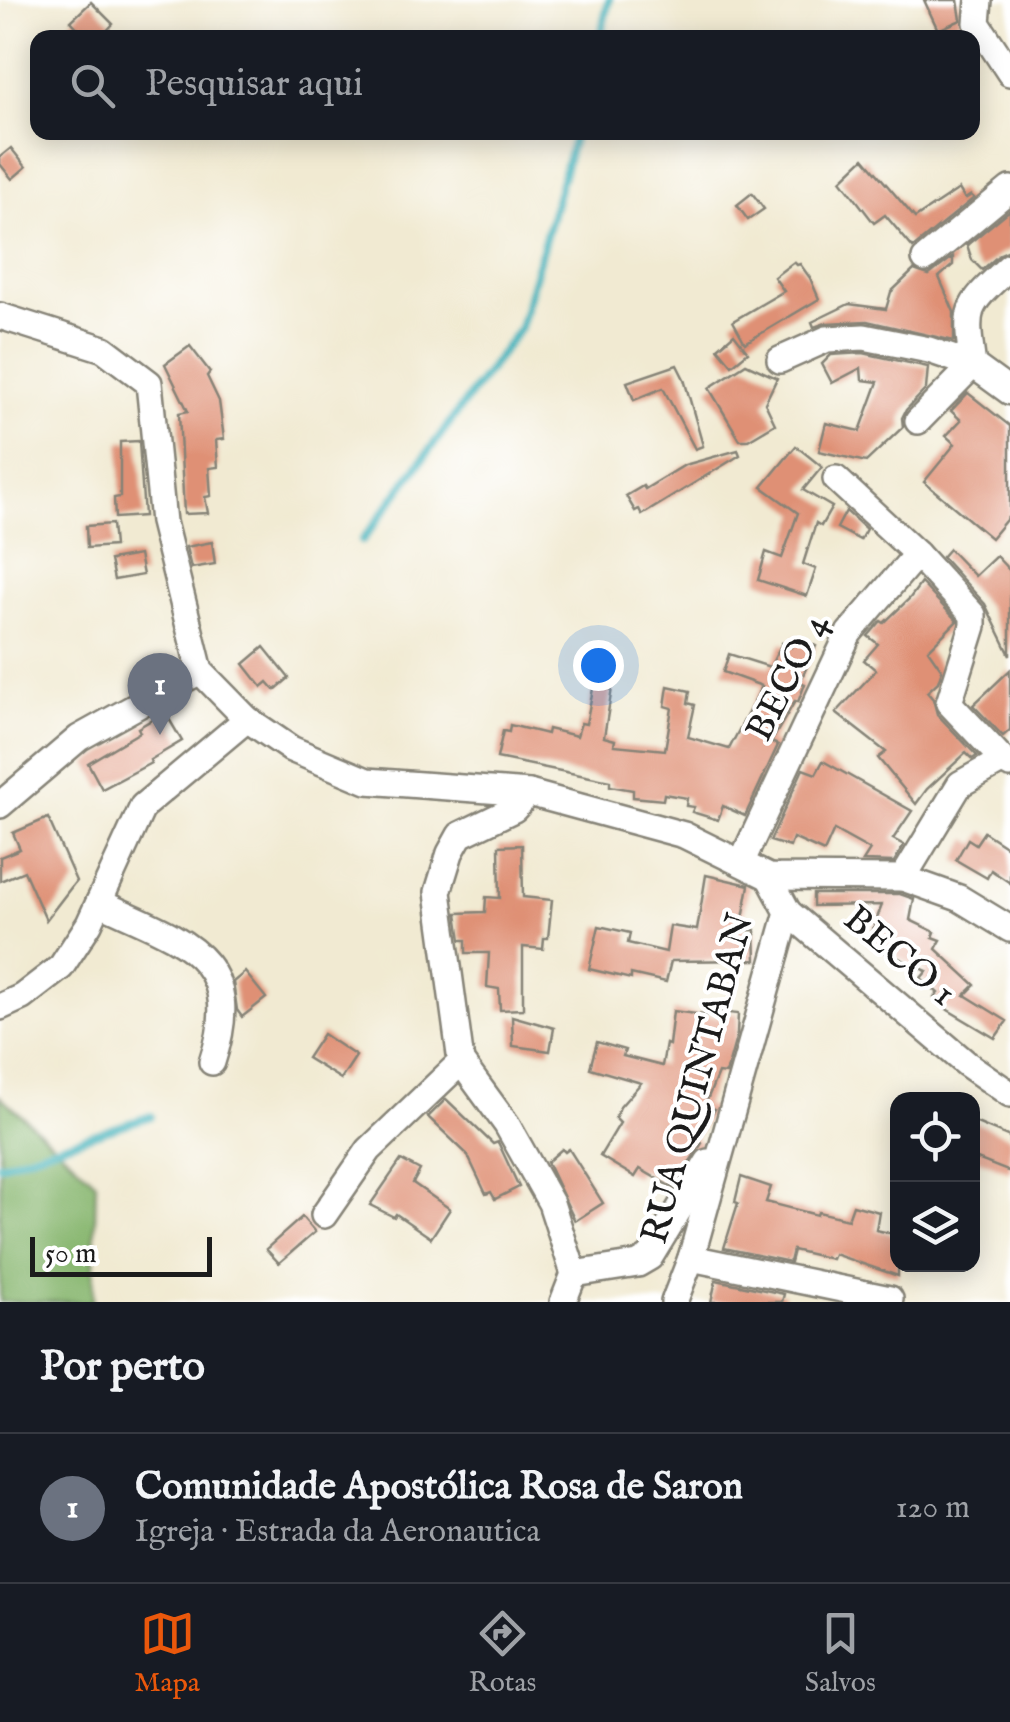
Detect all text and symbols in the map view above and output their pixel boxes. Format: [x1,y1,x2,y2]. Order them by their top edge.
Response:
search box [30,30,980,140]
icon: search [65,58,120,113]
text: Pesquisar aqui [145,61,363,109]
street label: BECO 4 [737,606,842,750]
your location [573,640,624,691]
pin: 1 [128,652,192,735]
street label: BECO 1 [833,896,965,1018]
street label: RUA QUINTABAN [632,909,766,1249]
map controls [890,1092,980,1272]
button: locate [890,1092,980,1182]
button: layers [890,1182,980,1272]
scale bar [30,1232,212,1276]
text: 50 m [45,1237,97,1272]
text: Por perto [40,1341,205,1394]
text: Comunidade Apostólica Rosa de Saron [135,1464,743,1512]
text: 1 [67,1488,78,1529]
text: 120 m [896,1488,970,1529]
text: Igreja · Estrada da Aeronautica [135,1512,540,1553]
tab: Mapa [134,1606,200,1701]
tab: Rotas [469,1606,536,1701]
tab: Salvos [805,1606,876,1701]

